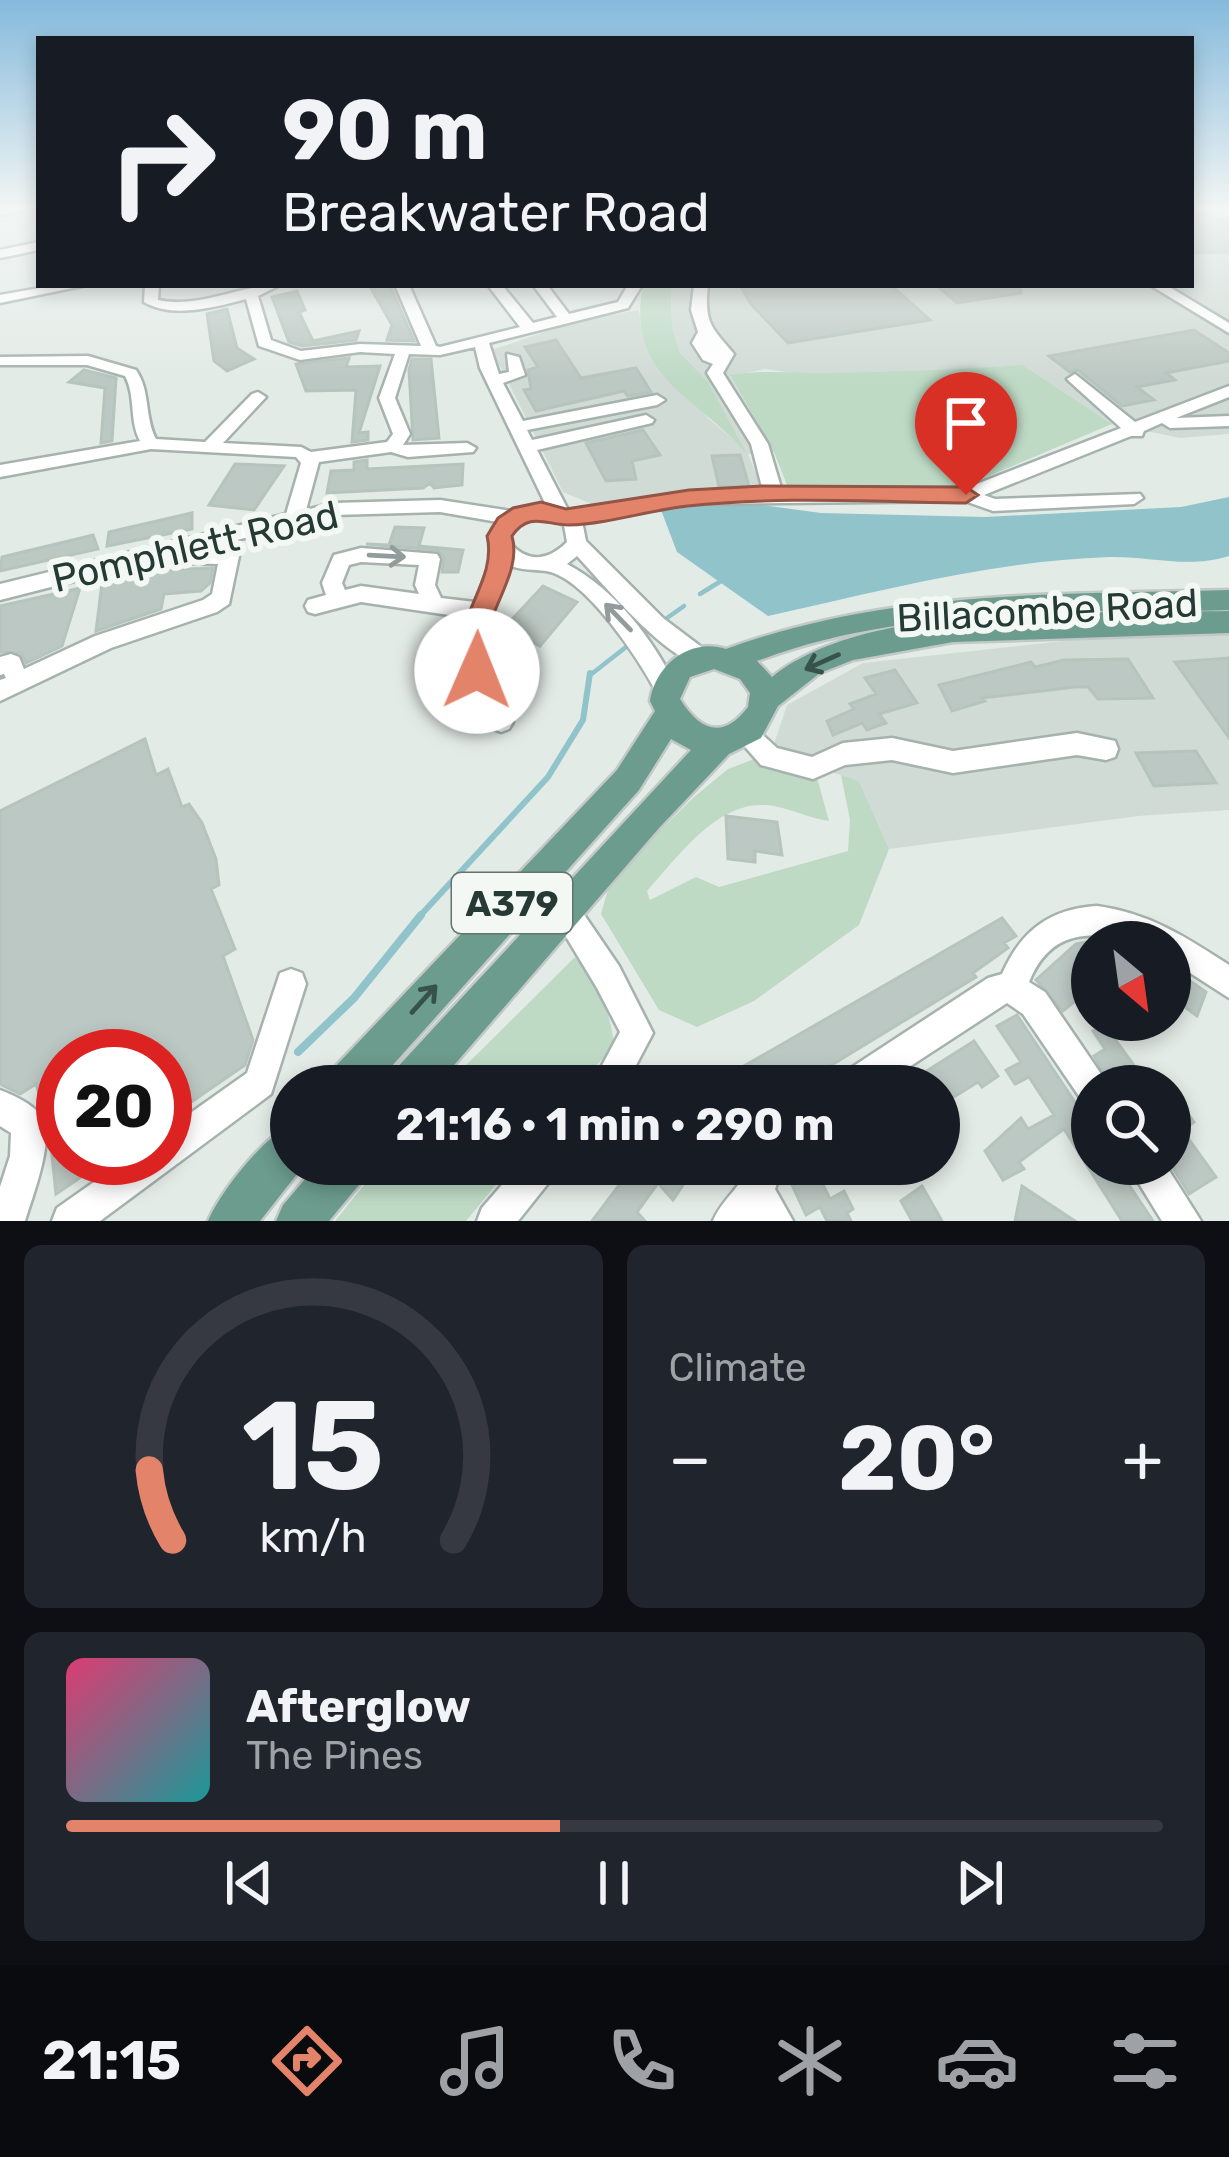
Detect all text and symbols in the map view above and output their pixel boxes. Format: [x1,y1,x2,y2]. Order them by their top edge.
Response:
text: 90 m [282,80,488,180]
icon: right [84,84,240,240]
text: Breakwater Road [282,181,710,245]
pin [915,372,1017,495]
icon: arrive [933,390,999,456]
street label: Pomphlett Road [48,492,343,602]
one-way arrow [367,545,406,568]
street label: Billacombe Road [895,580,1199,642]
one-way arrow [605,603,633,632]
position arrow [414,608,540,734]
one-way arrow [805,652,841,674]
road number: A379 [452,873,572,933]
north arrow [1071,921,1191,1041]
map controls [1071,921,1191,1185]
one-way arrow [410,984,437,1014]
speed limit sign: 20 [36,1029,192,1185]
button: search [1071,1065,1191,1185]
text: 21:16 · 1 min · 290 m [396,1098,834,1151]
text: Climate [669,1345,807,1391]
text: 15 [242,1372,385,1520]
text: 20° [838,1405,995,1512]
text: − [669,1419,711,1498]
text: + [1122,1419,1163,1498]
text: km/h [260,1511,367,1562]
text: Afterglow [246,1680,471,1733]
text: The Pines [246,1733,423,1779]
icon: previous [216,1850,282,1916]
icon: pause [581,1850,647,1916]
icon: next [947,1850,1013,1916]
icon: directions [265,2019,349,2103]
icon: music [433,2019,517,2103]
icon: phone [600,2019,684,2103]
icon: climate [768,2019,852,2103]
icon: car [935,2019,1019,2103]
icon: filters [1103,2019,1187,2103]
text: 21:15 [42,2029,181,2093]

